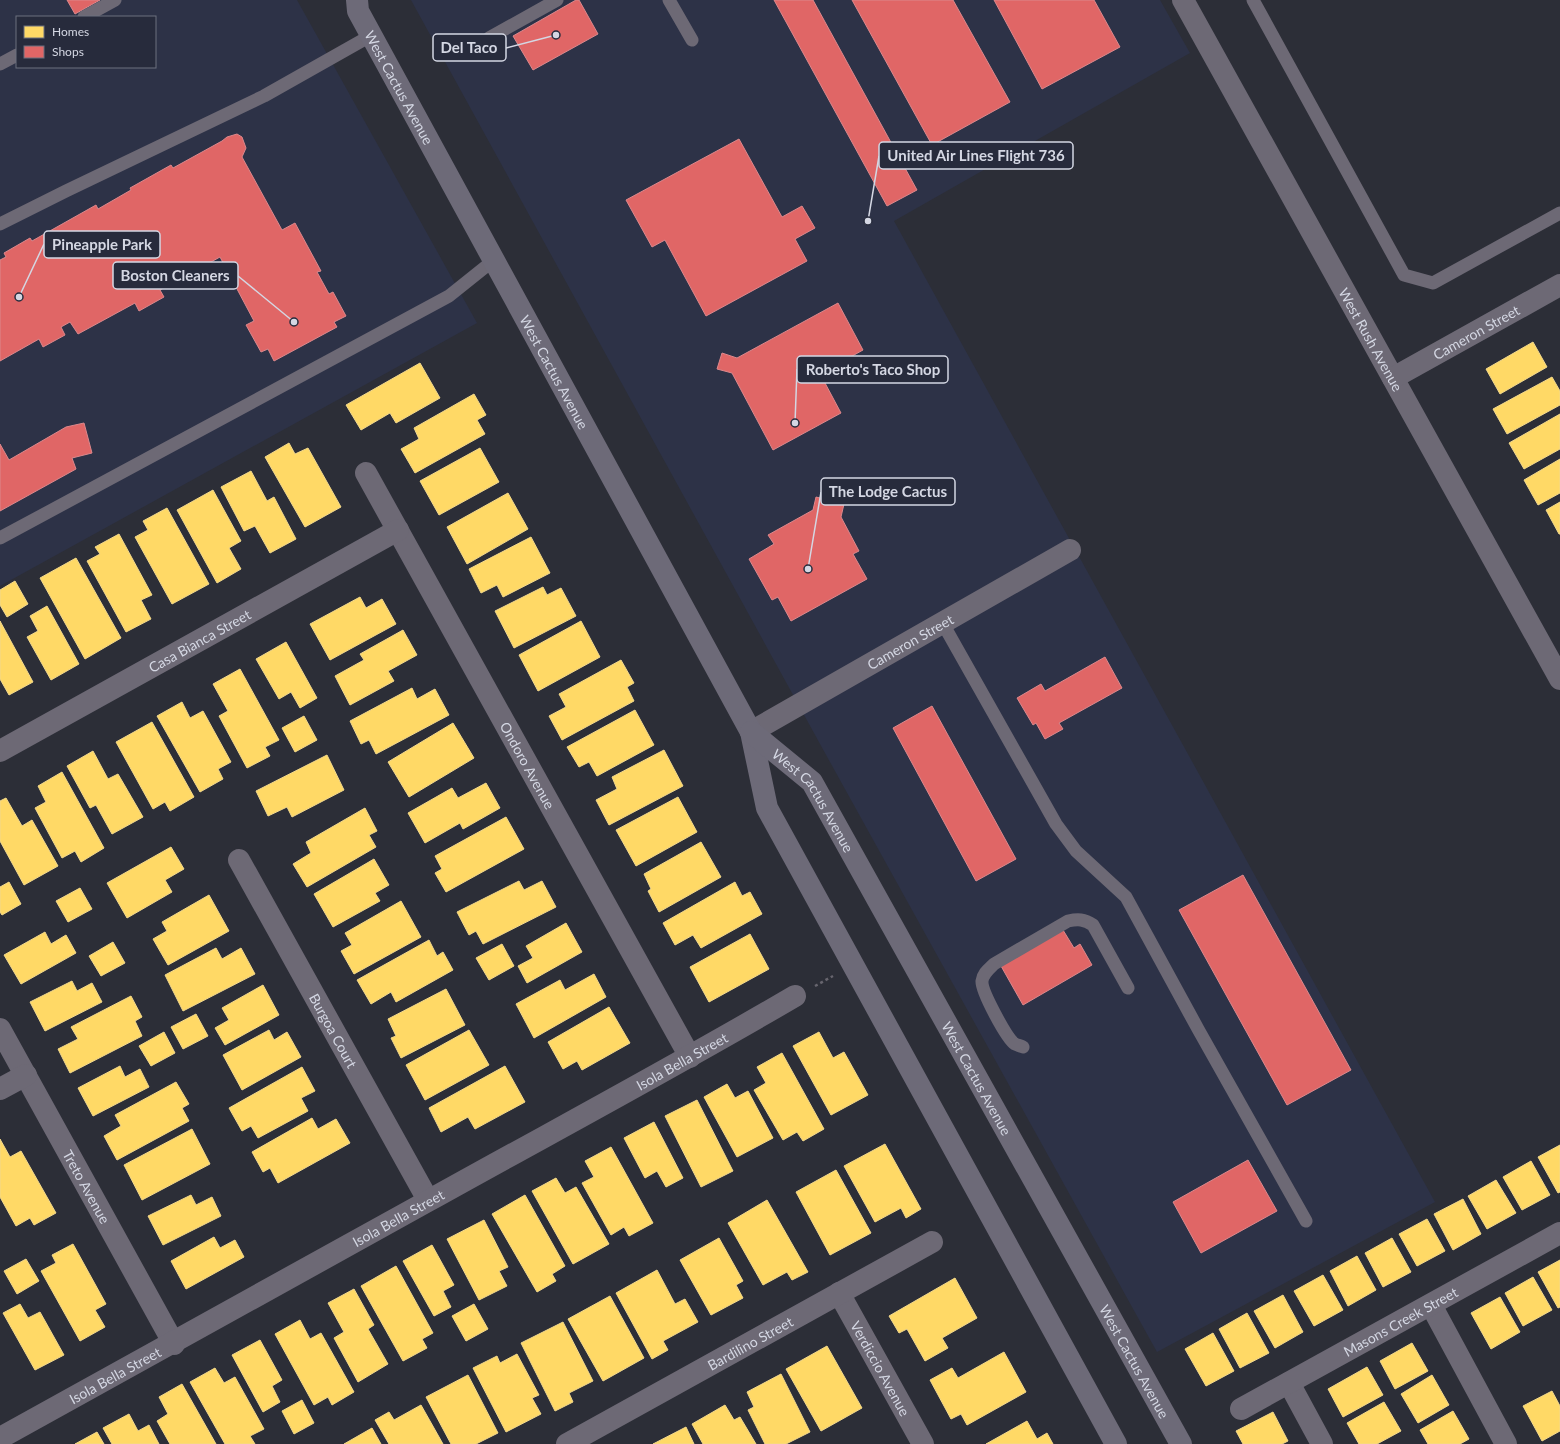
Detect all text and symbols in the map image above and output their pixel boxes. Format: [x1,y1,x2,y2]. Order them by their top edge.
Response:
legend [16,16,156,68]
text: Homes [52,24,89,39]
street label: West Cactus Avenue [362,27,438,147]
callout: Del Taco [433,34,506,61]
text: Del Taco [441,38,498,56]
text: Shops [52,44,84,59]
callout: United Air Lines Flight 736 [879,142,1073,169]
text: United Air Lines Flight 736 [887,146,1065,164]
callout: Pineapple Park [44,231,160,258]
text: Pineapple Park [52,235,153,253]
callout: Boston Cleaners [113,262,238,289]
text: Boston Cleaners [120,266,230,284]
street label: West Rush Avenue [1336,285,1407,394]
street label: Cameron Street [1430,301,1522,363]
street label: West Cactus Avenue [517,312,593,432]
callout: Roberto's Taco Shop [797,356,948,383]
text: Roberto's Taco Shop [806,360,940,378]
callout: The Lodge Cactus [821,478,955,505]
text: The Lodge Cactus [829,482,948,500]
street label: Casa Bianca Street [145,605,253,675]
street label: Cameron Street [864,610,956,673]
street label: Ondoro Avenue [497,719,559,812]
street label: West Cactus Avenue [769,745,858,855]
street label: Burgoa Court [306,990,361,1071]
street label: West Cactus Avenue [939,1019,1016,1138]
street label: Isola Bella Street [633,1028,730,1093]
street label: Treto Avenue [60,1147,114,1226]
street label: Isola Bella Street [349,1185,447,1250]
street label: Masons Creek Street [1340,1283,1460,1359]
street label: West Cactus Avenue [1096,1302,1173,1421]
street label: Bardilino Street [704,1312,796,1373]
street label: Verdiccio Avenue [848,1318,914,1419]
street label: Isola Bella Street [66,1343,164,1407]

